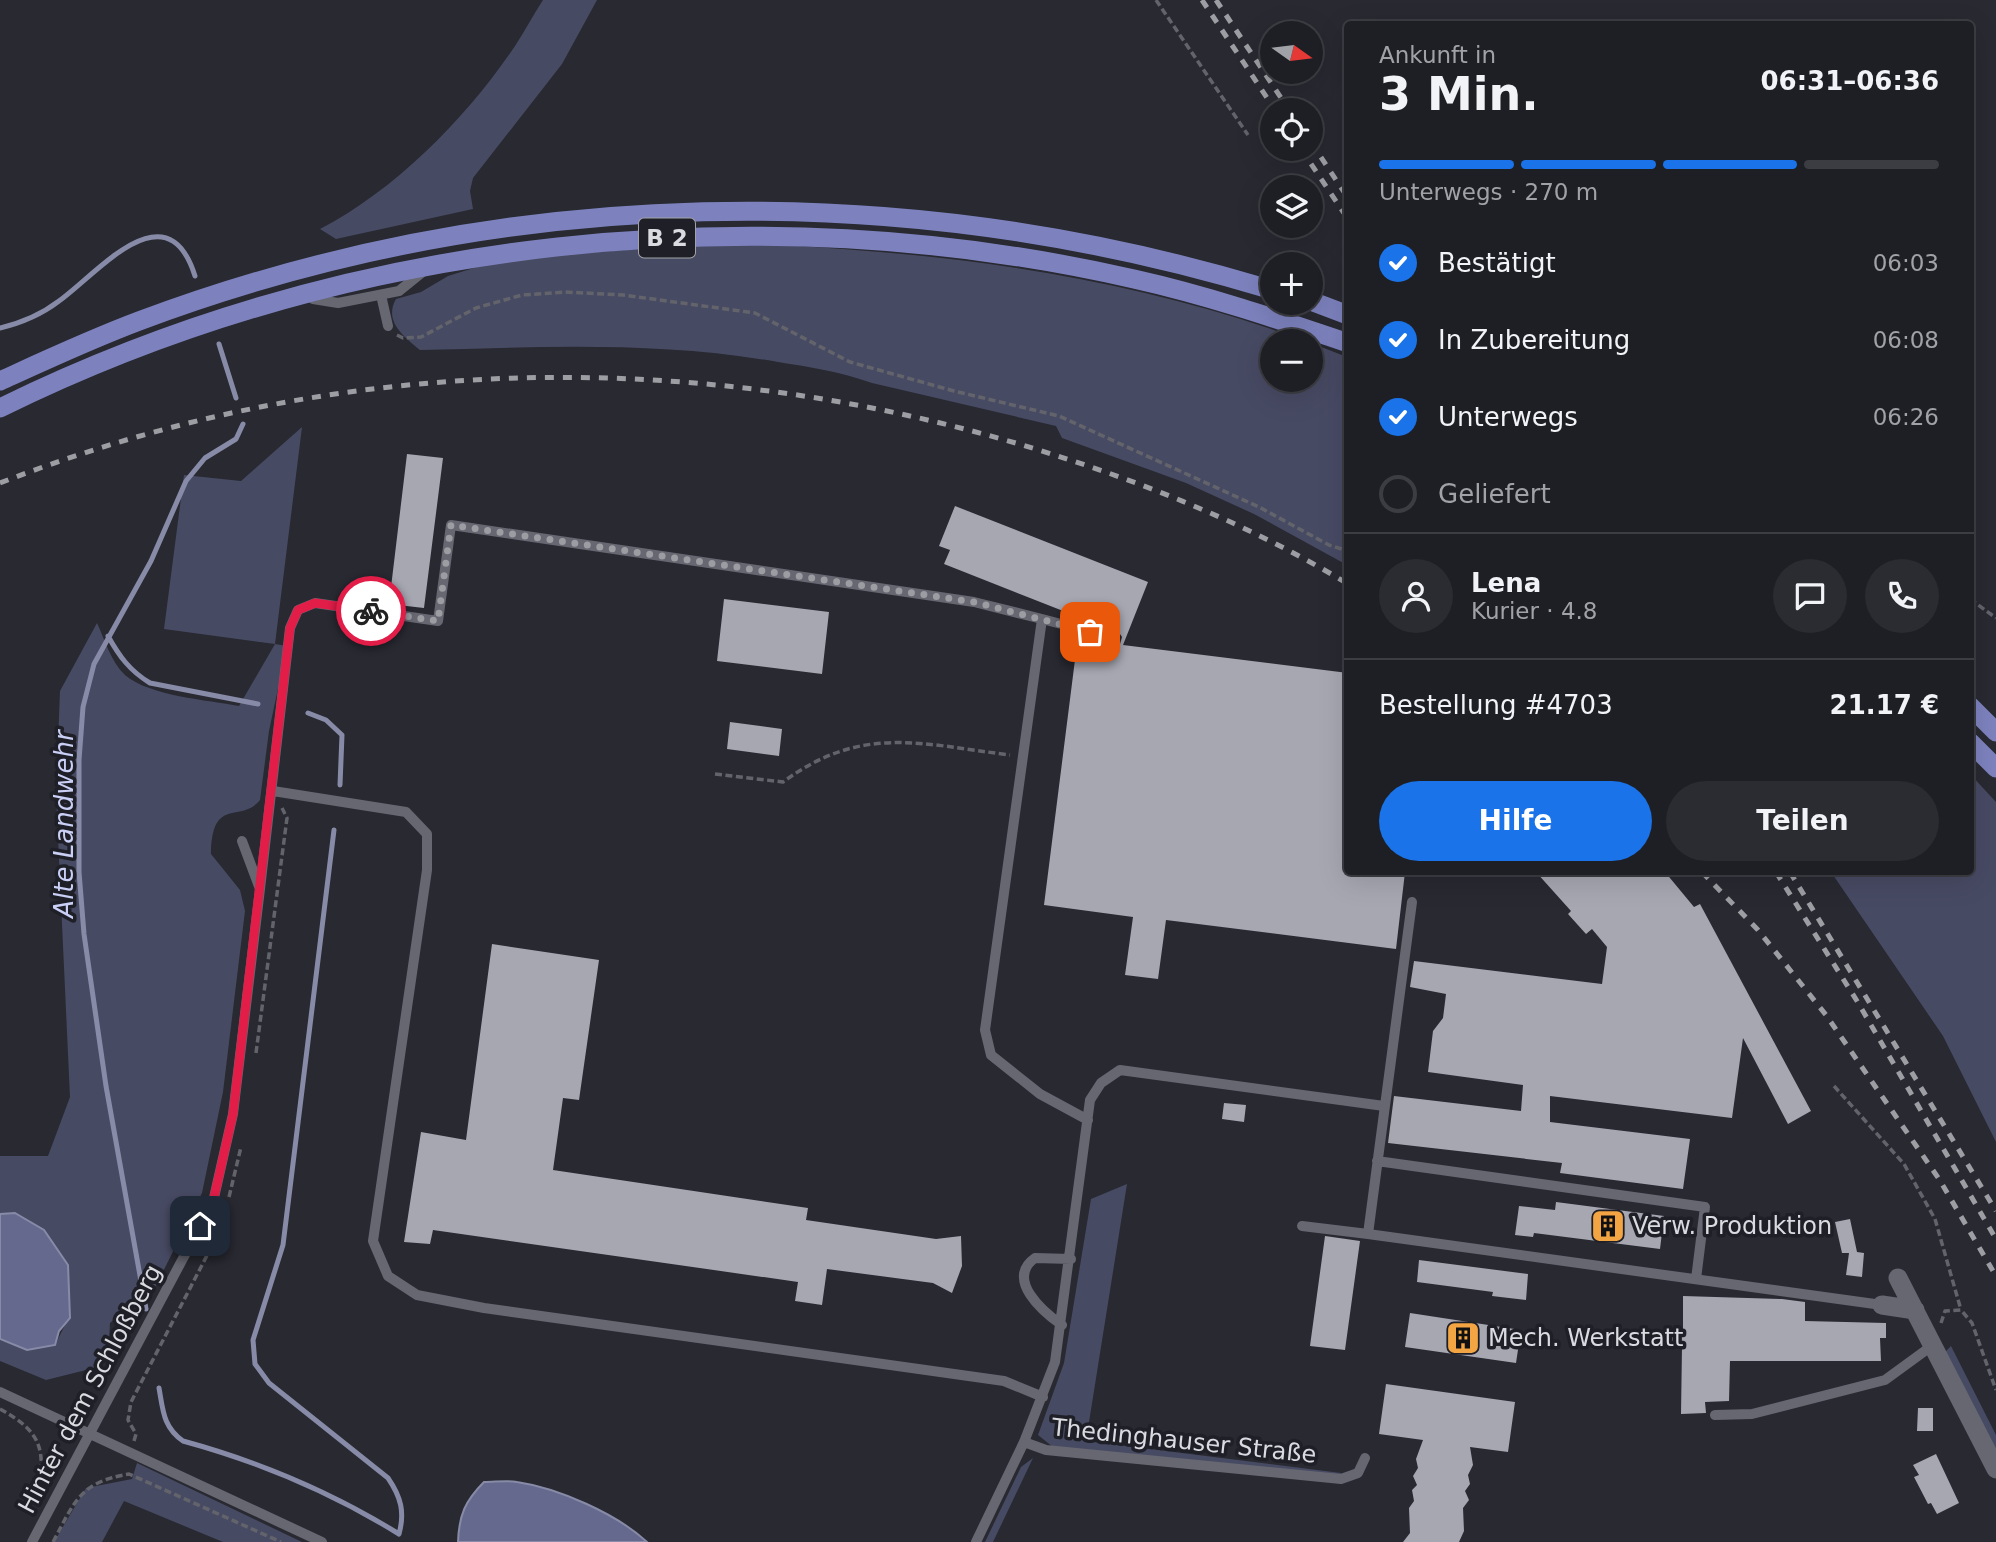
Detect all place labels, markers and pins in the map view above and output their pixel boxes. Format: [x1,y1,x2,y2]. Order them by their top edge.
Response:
pin [1060,602,1120,662]
pin [170,1196,230,1256]
building icon: Verw. Produktion [1589,1207,1627,1245]
place label: Verw. Produktion [1632,1212,1832,1240]
building icon: Mech. Werkstatt [1444,1319,1482,1357]
place label: Mech. Werkstatt [1488,1324,1683,1352]

